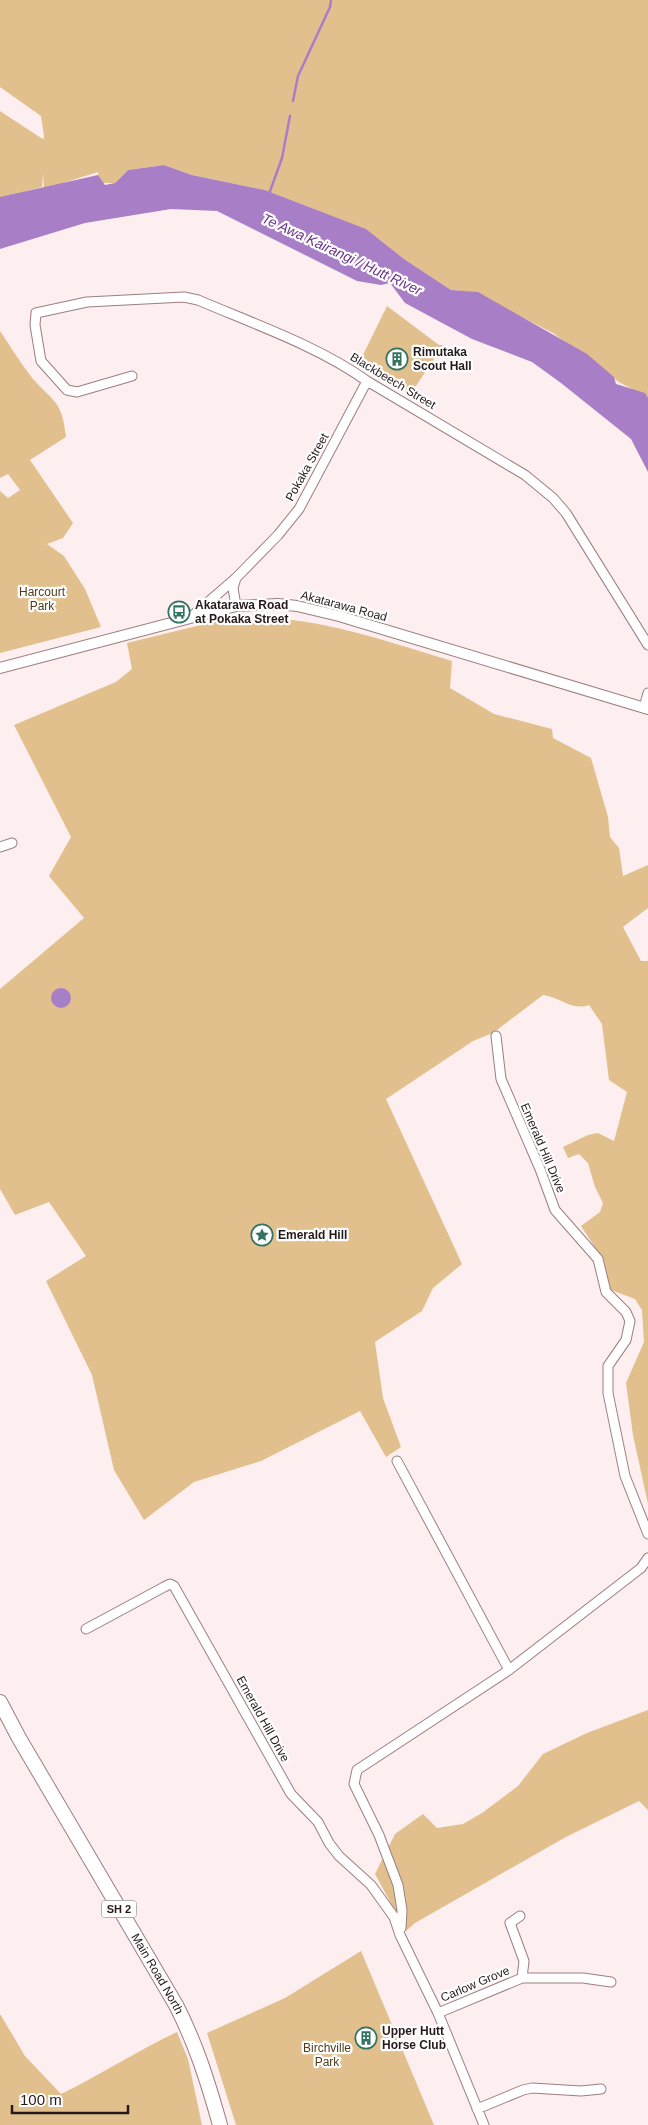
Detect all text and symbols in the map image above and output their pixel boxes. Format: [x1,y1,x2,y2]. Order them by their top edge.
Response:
water label: Te Awa Kairangi / Hutt River [260,210,426,299]
place label: Rimutaka Scout Hall [413,345,472,373]
building icon: Rimutaka Scout Hall [385,347,409,371]
street label: Blackbeech Street [348,350,439,412]
street label: Pokaka Street [283,430,332,503]
park label: Harcourt Park [19,585,66,613]
street label: Akatarawa Road [299,588,389,624]
place label: Akatarawa Road at Pokaka Street [195,598,288,626]
bus stop icon: Akatarawa Road at Pokaka Street [167,600,191,624]
street label: Emerald Hill Drive [518,1101,568,1195]
place icon: Emerald Hill [250,1223,274,1247]
place label: Emerald Hill [278,1228,347,1242]
street label: Emerald Hill Drive [234,1674,293,1765]
road number: SH 2 [102,1900,136,1918]
street label: Main Road North [128,1931,186,2016]
street label: Carlow Grove [439,1963,512,2005]
place label: Upper Hutt Horse Club [382,2024,446,2052]
building icon: Upper Hutt Horse Club [354,2026,378,2050]
park label: Birchville Park [303,2041,351,2069]
scale bar [12,2082,129,2114]
text: 100 m [20,2091,62,2108]

